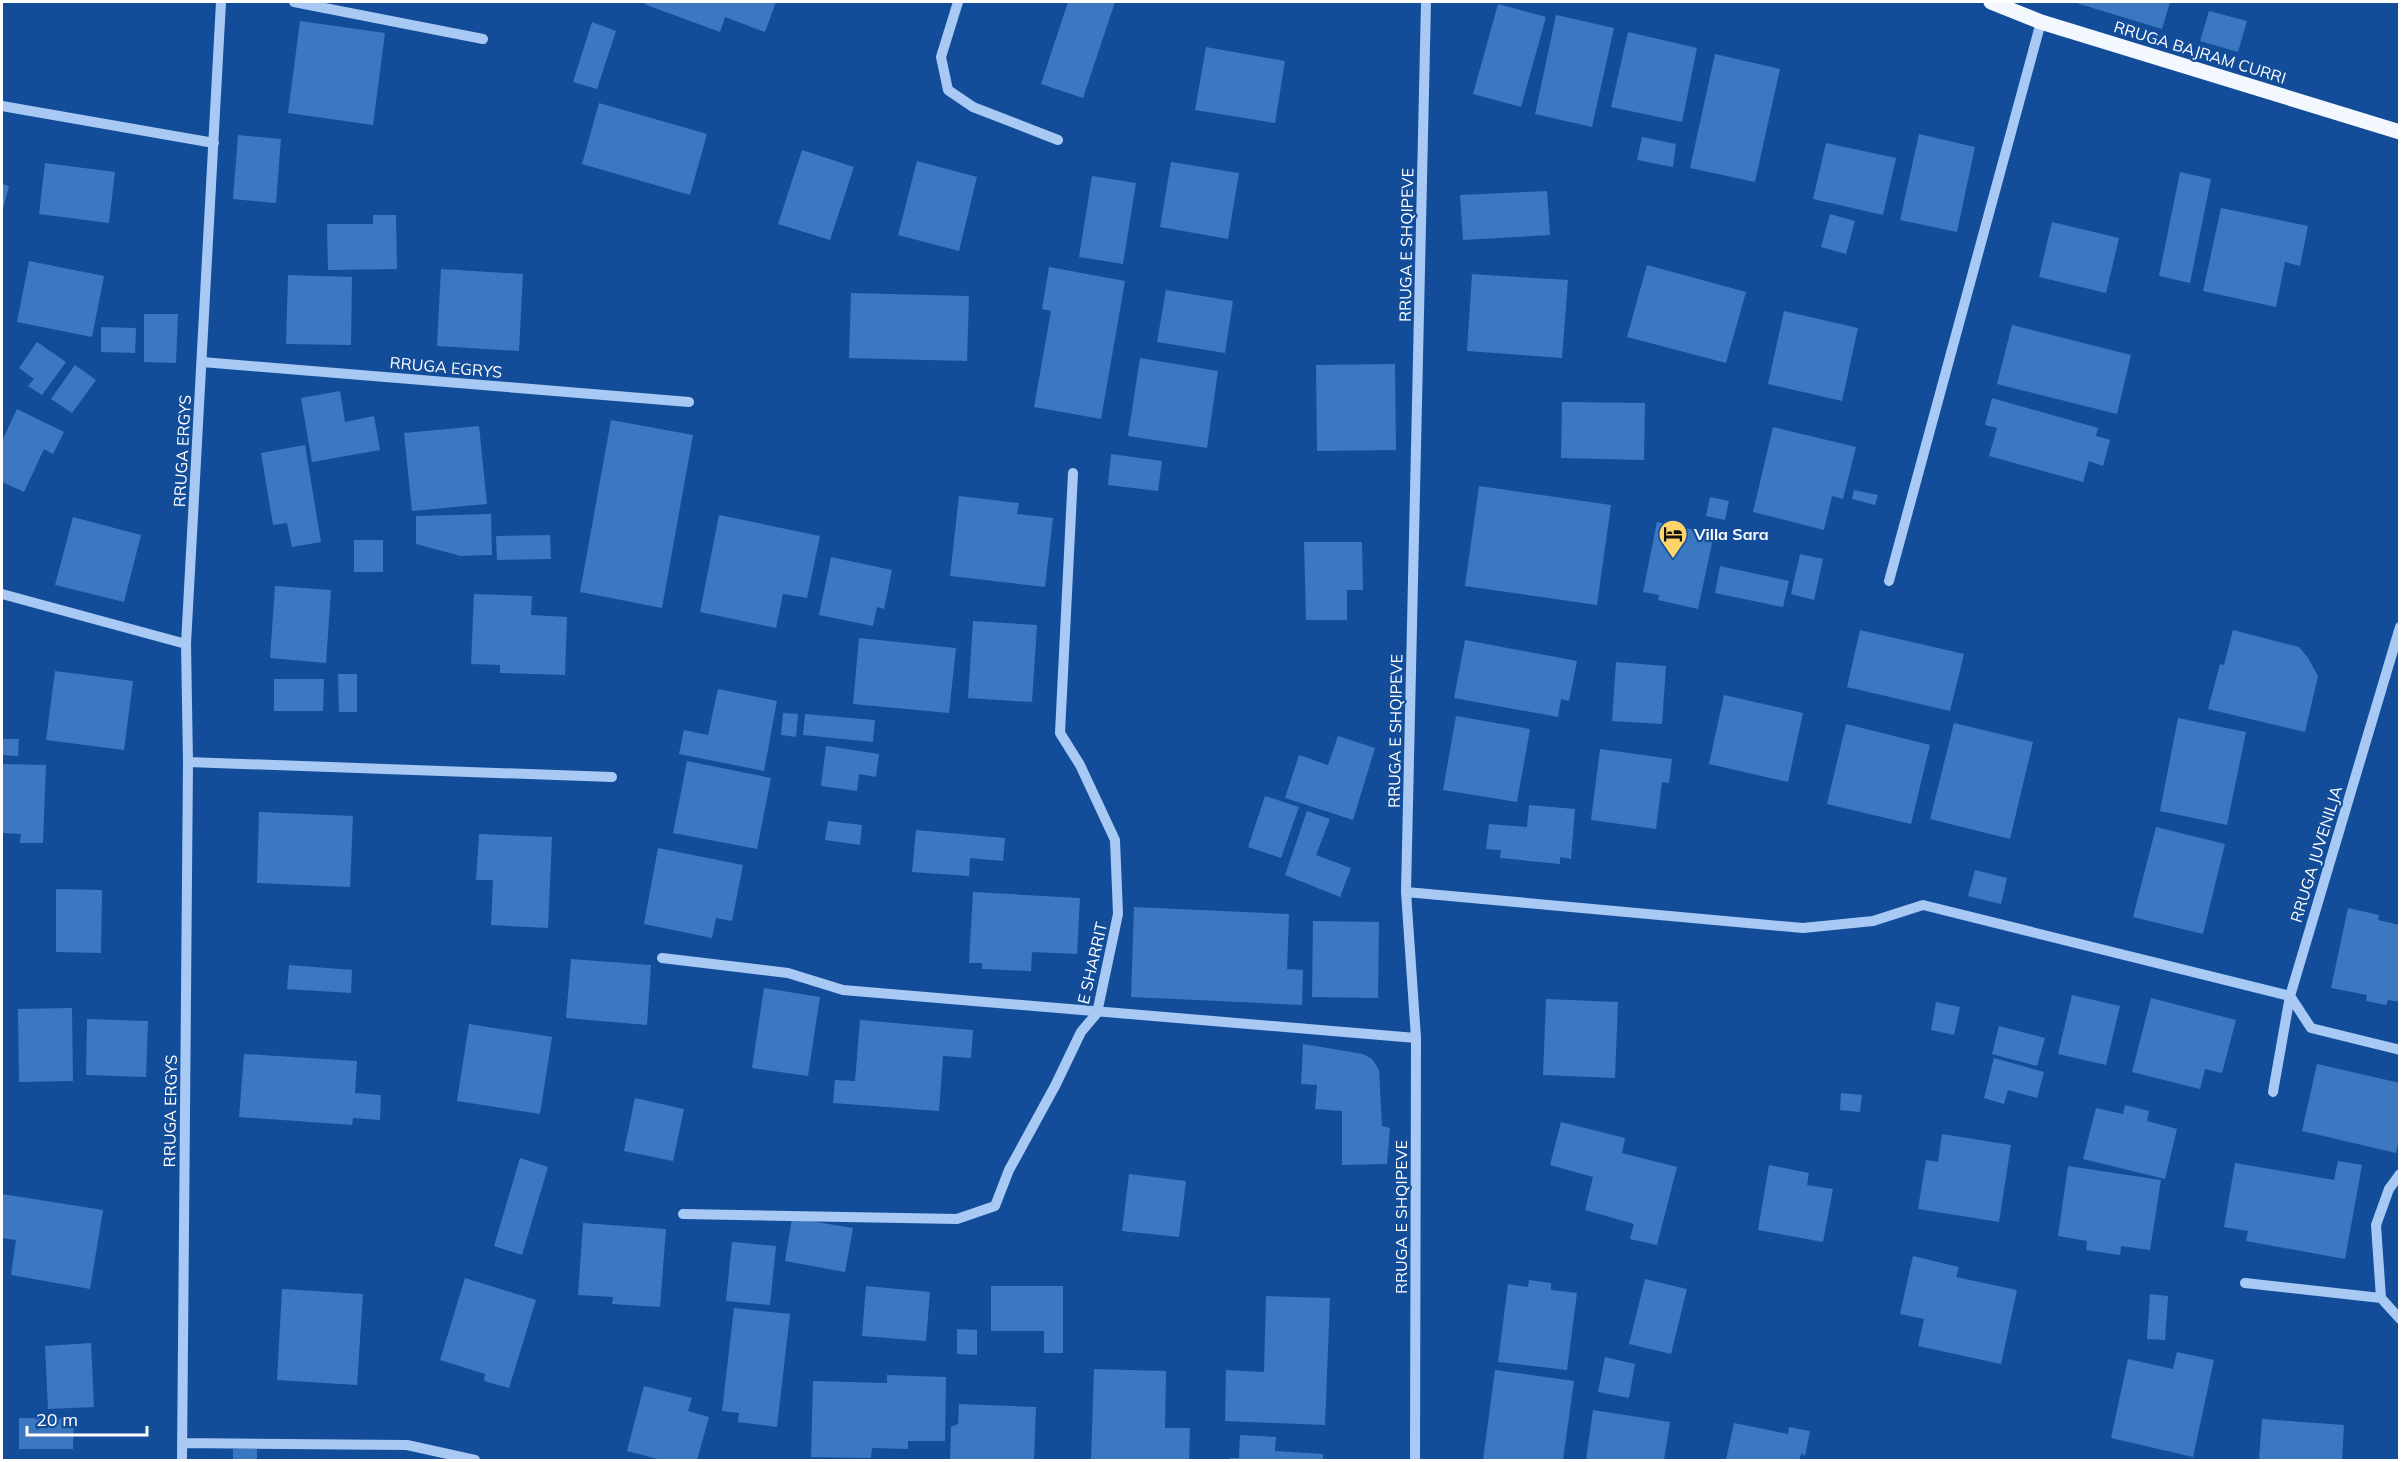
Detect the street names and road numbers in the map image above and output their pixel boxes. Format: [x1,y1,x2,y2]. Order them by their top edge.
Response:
street label: RRUGA BAJRAM CURRI [2111,16,2289,88]
street label: RRUGA E SHQIPEVE [1395,168,1417,322]
street label: RRUGA EGRYS [389,352,503,382]
street label: RRUGA ERGYS [169,394,195,508]
street label: RRUGA E SHQIPEVE [1384,654,1406,808]
street label: RRUGA JUVENILJA [2286,783,2346,925]
street label: E SHARRIT [1073,920,1111,1006]
street label: RRUGA ERGYS [159,1054,181,1167]
street label: RRUGA E SHQIPEVE [1391,1140,1411,1294]

